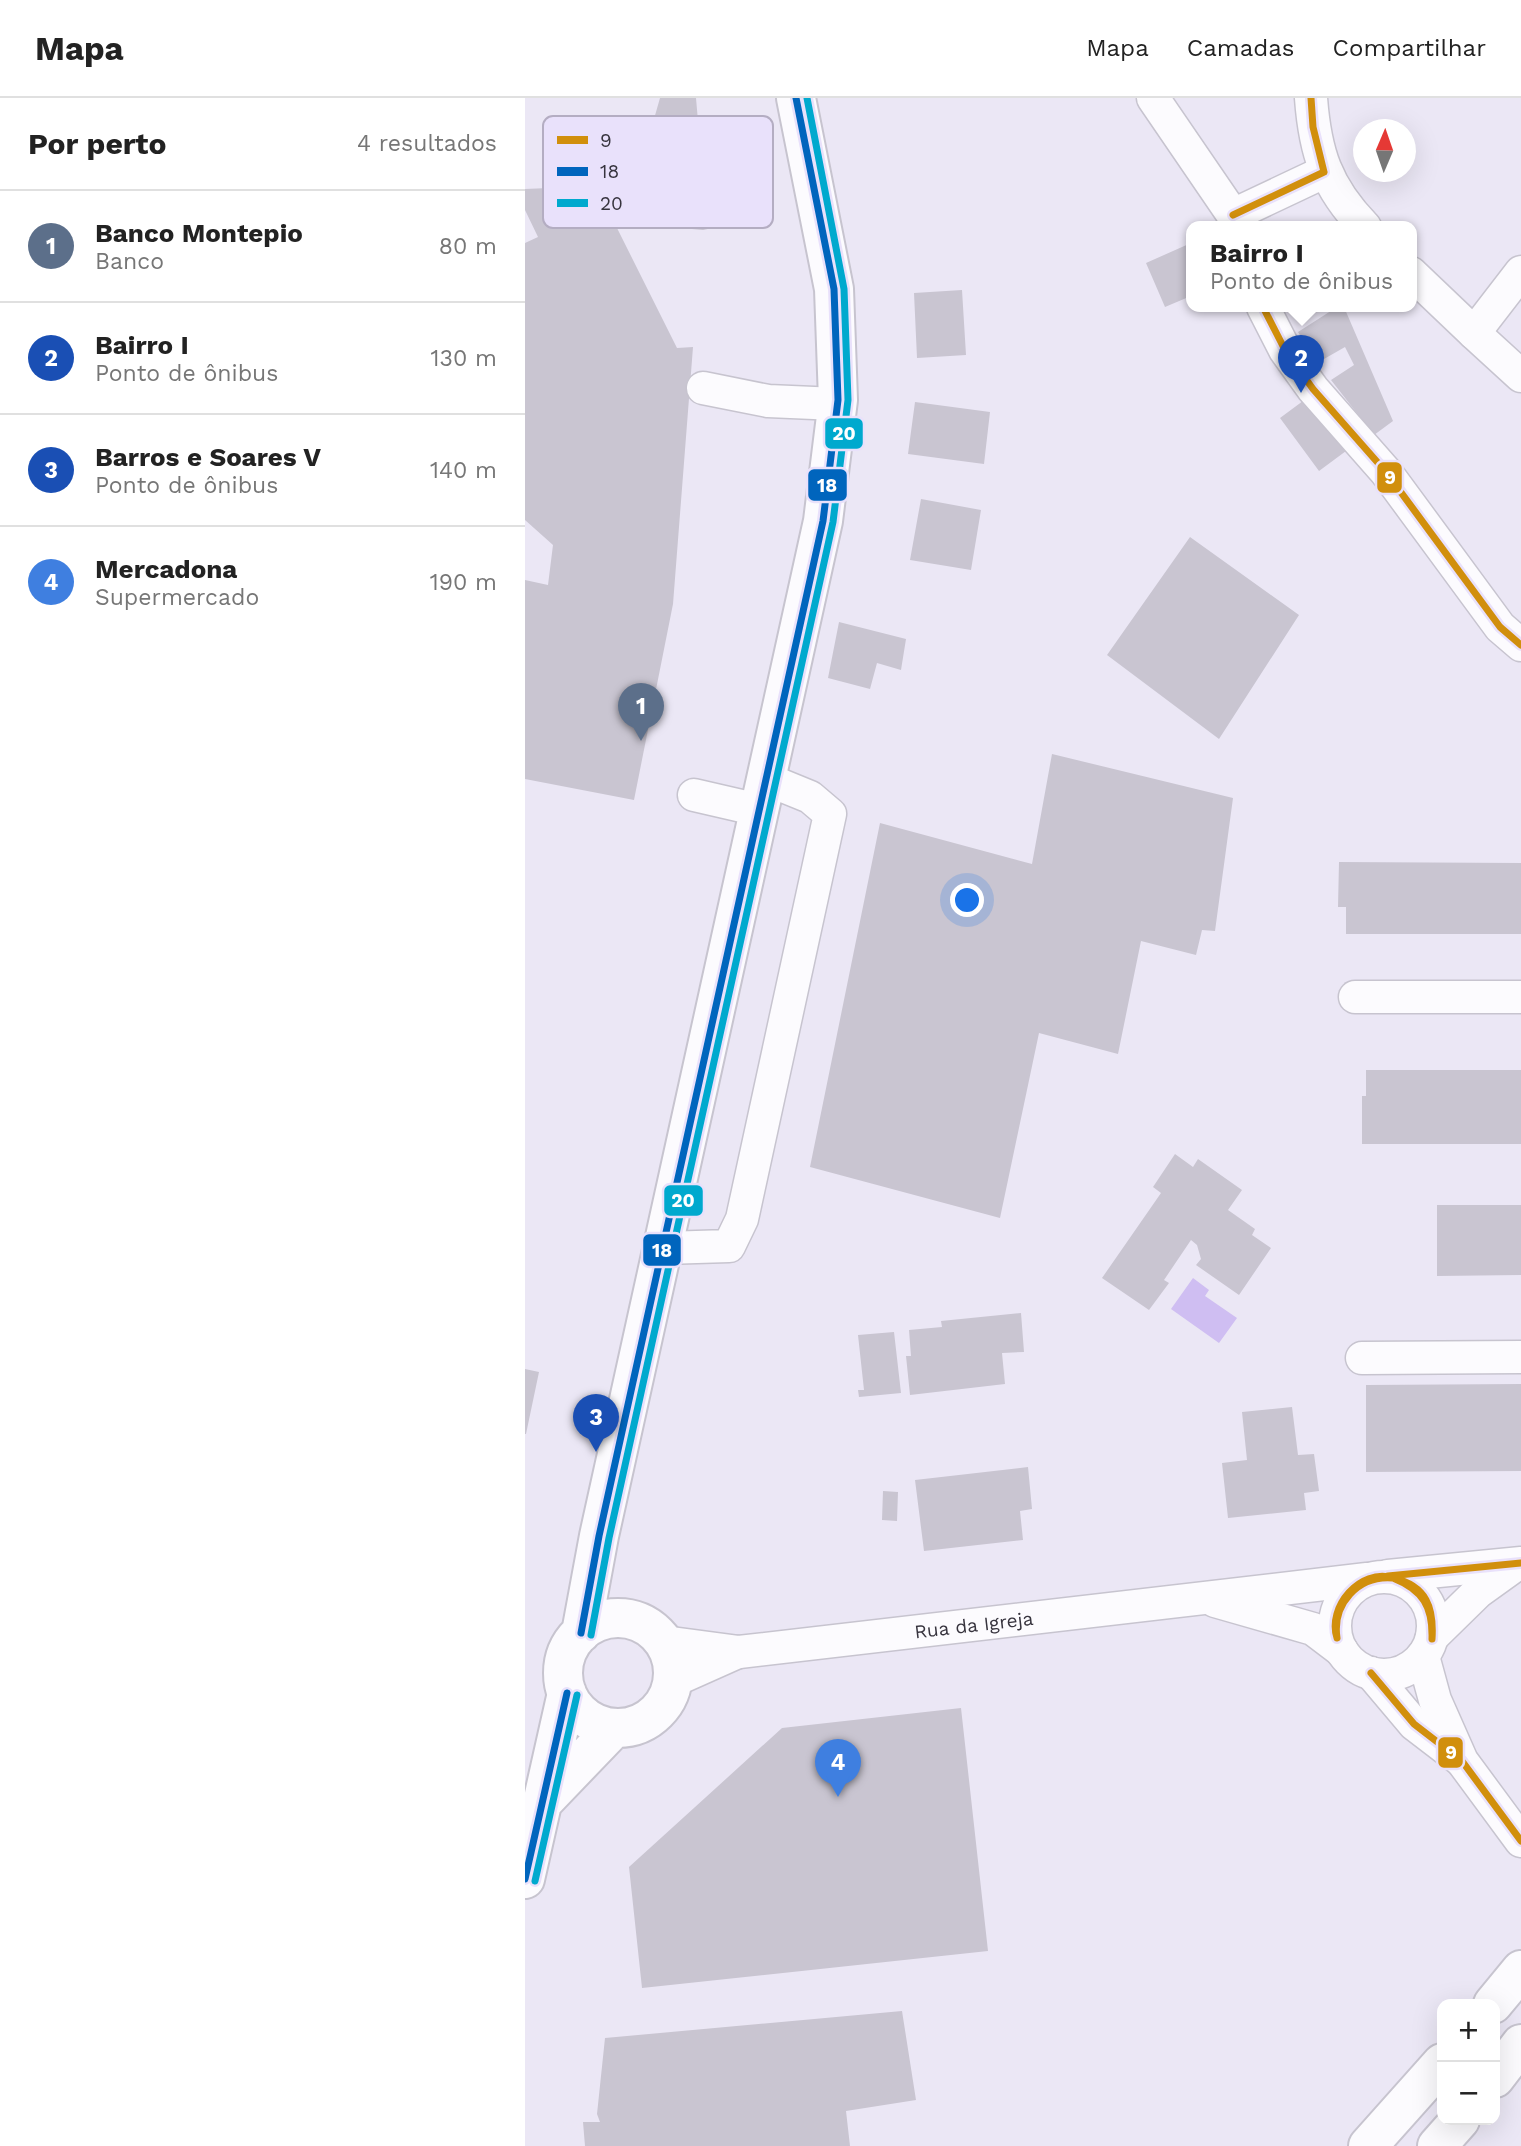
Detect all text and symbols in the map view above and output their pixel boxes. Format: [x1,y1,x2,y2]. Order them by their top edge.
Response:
text: Mapa [35,29,124,68]
text: Mapa [1086,34,1149,62]
text: Camadas [1187,34,1295,62]
text: Compartilhar [1333,34,1486,62]
legend [543,116,773,228]
north arrow [1353,119,1416,182]
text: Por perto [28,126,166,161]
text: 9 [600,129,612,152]
text: 4 resultados [357,130,497,157]
text: 18 [600,160,619,183]
text: 20 [600,192,623,215]
text: Banco Montepio [95,218,303,248]
popup [1186,221,1417,312]
text: 1 [46,233,56,260]
text: 80 m [439,233,497,260]
text: Bairro I [1210,238,1304,268]
text: Banco [95,248,164,275]
text: Ponto de ônibus [1210,268,1393,295]
text: Bairro I [95,330,189,360]
pin: 2 [1278,335,1324,393]
text: 2 [44,345,58,372]
text: 130 m [431,345,497,372]
text: Ponto de ônibus [95,360,278,387]
line badge: 20 [824,417,864,450]
text: 20 [832,422,856,445]
text: Barros e Soares V [95,442,321,472]
text: 3 [44,457,58,484]
text: 140 m [430,457,497,484]
line badge: 9 [1376,461,1403,494]
text: 9 [1384,466,1396,489]
line badge: 18 [807,468,848,502]
text: Ponto de ônibus [95,472,278,499]
text: 18 [817,474,837,497]
text: Mercadona [95,554,237,584]
text: 4 [44,569,58,596]
text: 190 m [430,569,497,596]
text: Supermercado [95,584,259,611]
pin: 1 [618,683,664,741]
your location [950,883,984,917]
line badge: 20 [663,1184,704,1217]
text: 20 [671,1189,695,1212]
line badge: 18 [642,1233,682,1267]
text: 18 [652,1239,672,1262]
pin: 3 [573,1394,619,1452]
street label: Rua da Igreja [913,1607,1035,1644]
line badge: 9 [1437,1736,1464,1769]
pin: 4 [815,1739,861,1797]
text: 9 [1445,1741,1457,1764]
map controls [1437,1999,1500,2125]
button: + [1437,1999,1500,2062]
button: − [1437,2062,1500,2125]

